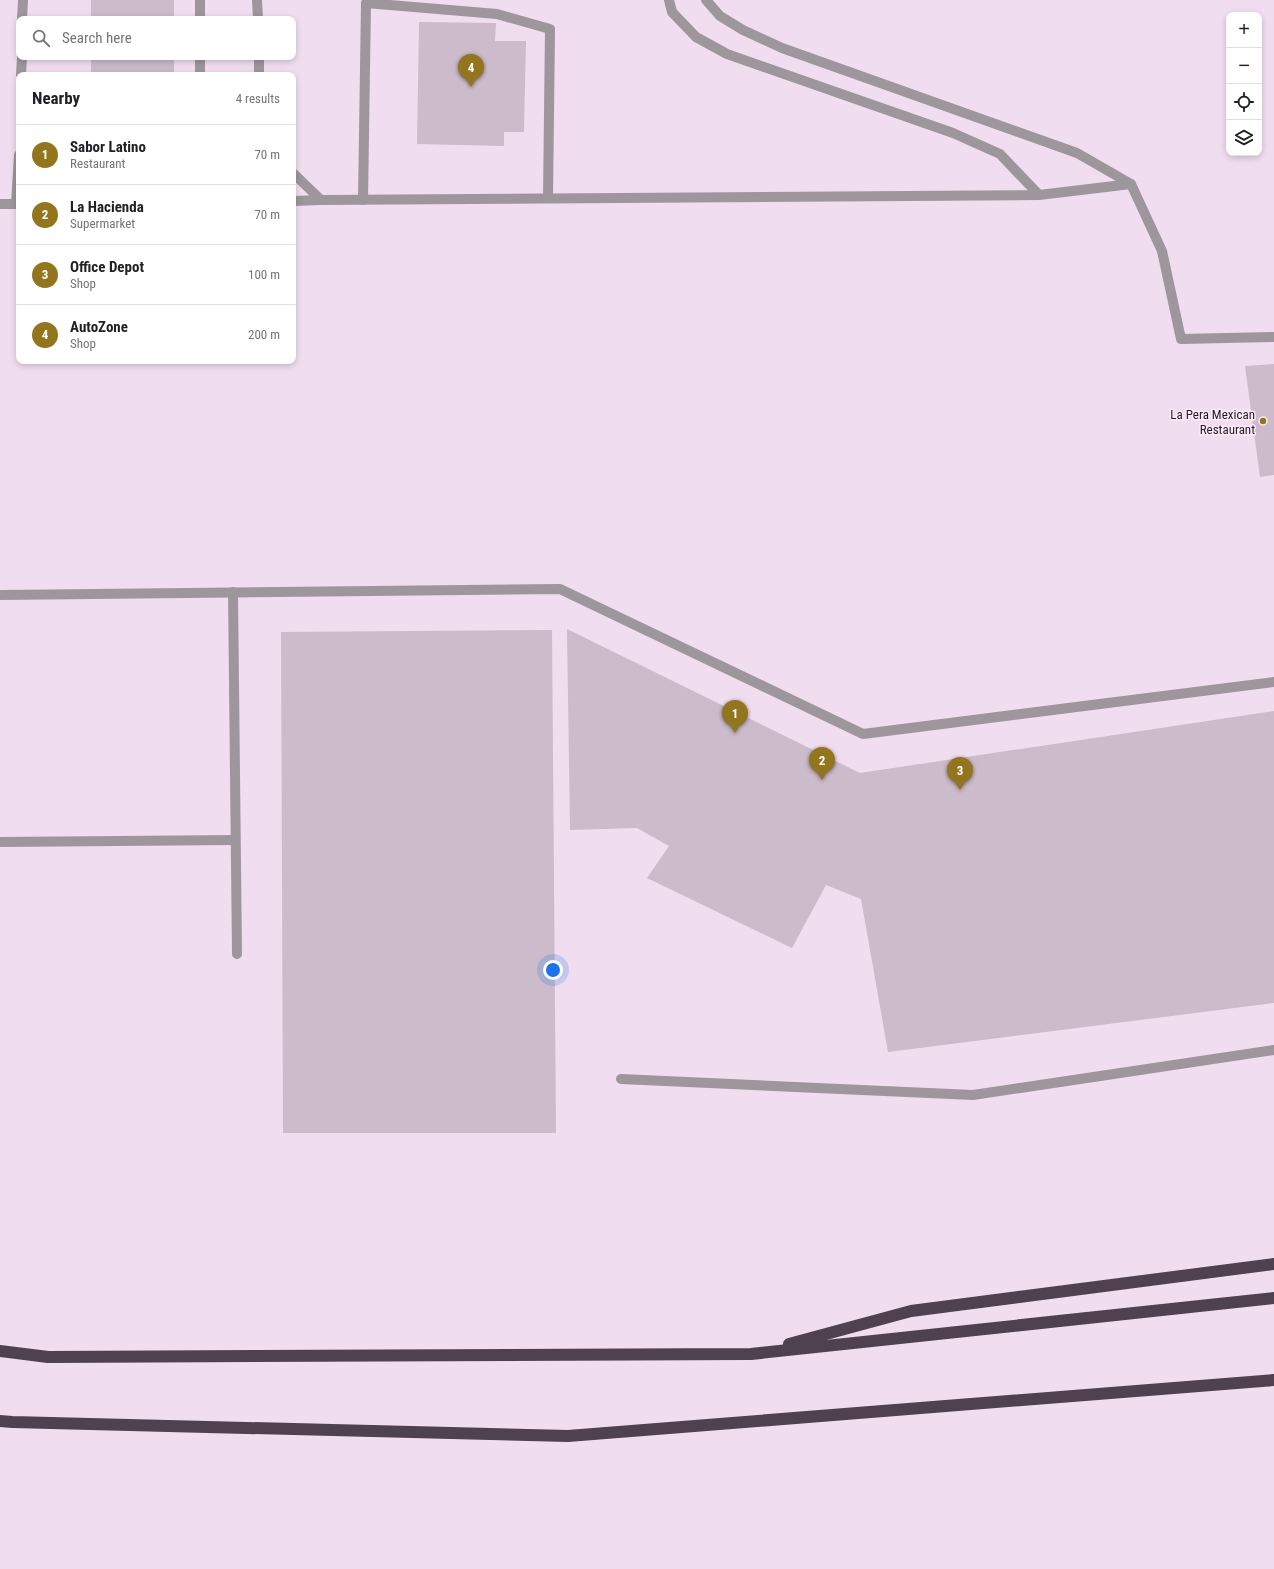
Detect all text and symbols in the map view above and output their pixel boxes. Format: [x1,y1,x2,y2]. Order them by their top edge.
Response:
map controls [1226,12,1262,156]
button: + [1226,12,1262,48]
search box [16,16,296,60]
icon: search [30,27,52,49]
text: Search here [62,29,132,47]
button: − [1226,48,1262,84]
pin: 4 [458,54,484,87]
button: locate [1226,84,1262,120]
text: Nearby [32,88,80,108]
text: 4 results [236,91,280,106]
button: layers [1226,120,1262,156]
text: Sabor Latino [70,138,146,156]
text: 1 [42,147,48,162]
text: 70 m [254,147,280,162]
text: Restaurant [70,156,125,171]
text: La Hacienda [70,198,144,216]
text: 2 [42,207,48,222]
text: 70 m [254,207,280,222]
text: Supermarket [70,216,135,231]
text: Office Depot [70,258,144,276]
text: 3 [42,267,48,282]
text: 100 m [248,267,280,282]
text: Shop [70,276,96,291]
text: AutoZone [70,318,128,336]
text: 4 [42,327,48,342]
text: 200 m [248,327,280,342]
text: Shop [70,336,96,351]
place label: La Pera Mexican Restaurant [1170,407,1255,437]
marker: La Pera Mexican Restaurant [1258,416,1268,426]
pin: 1 [722,700,748,733]
pin: 2 [809,747,835,780]
pin: 3 [947,757,973,790]
your location [543,960,563,980]

